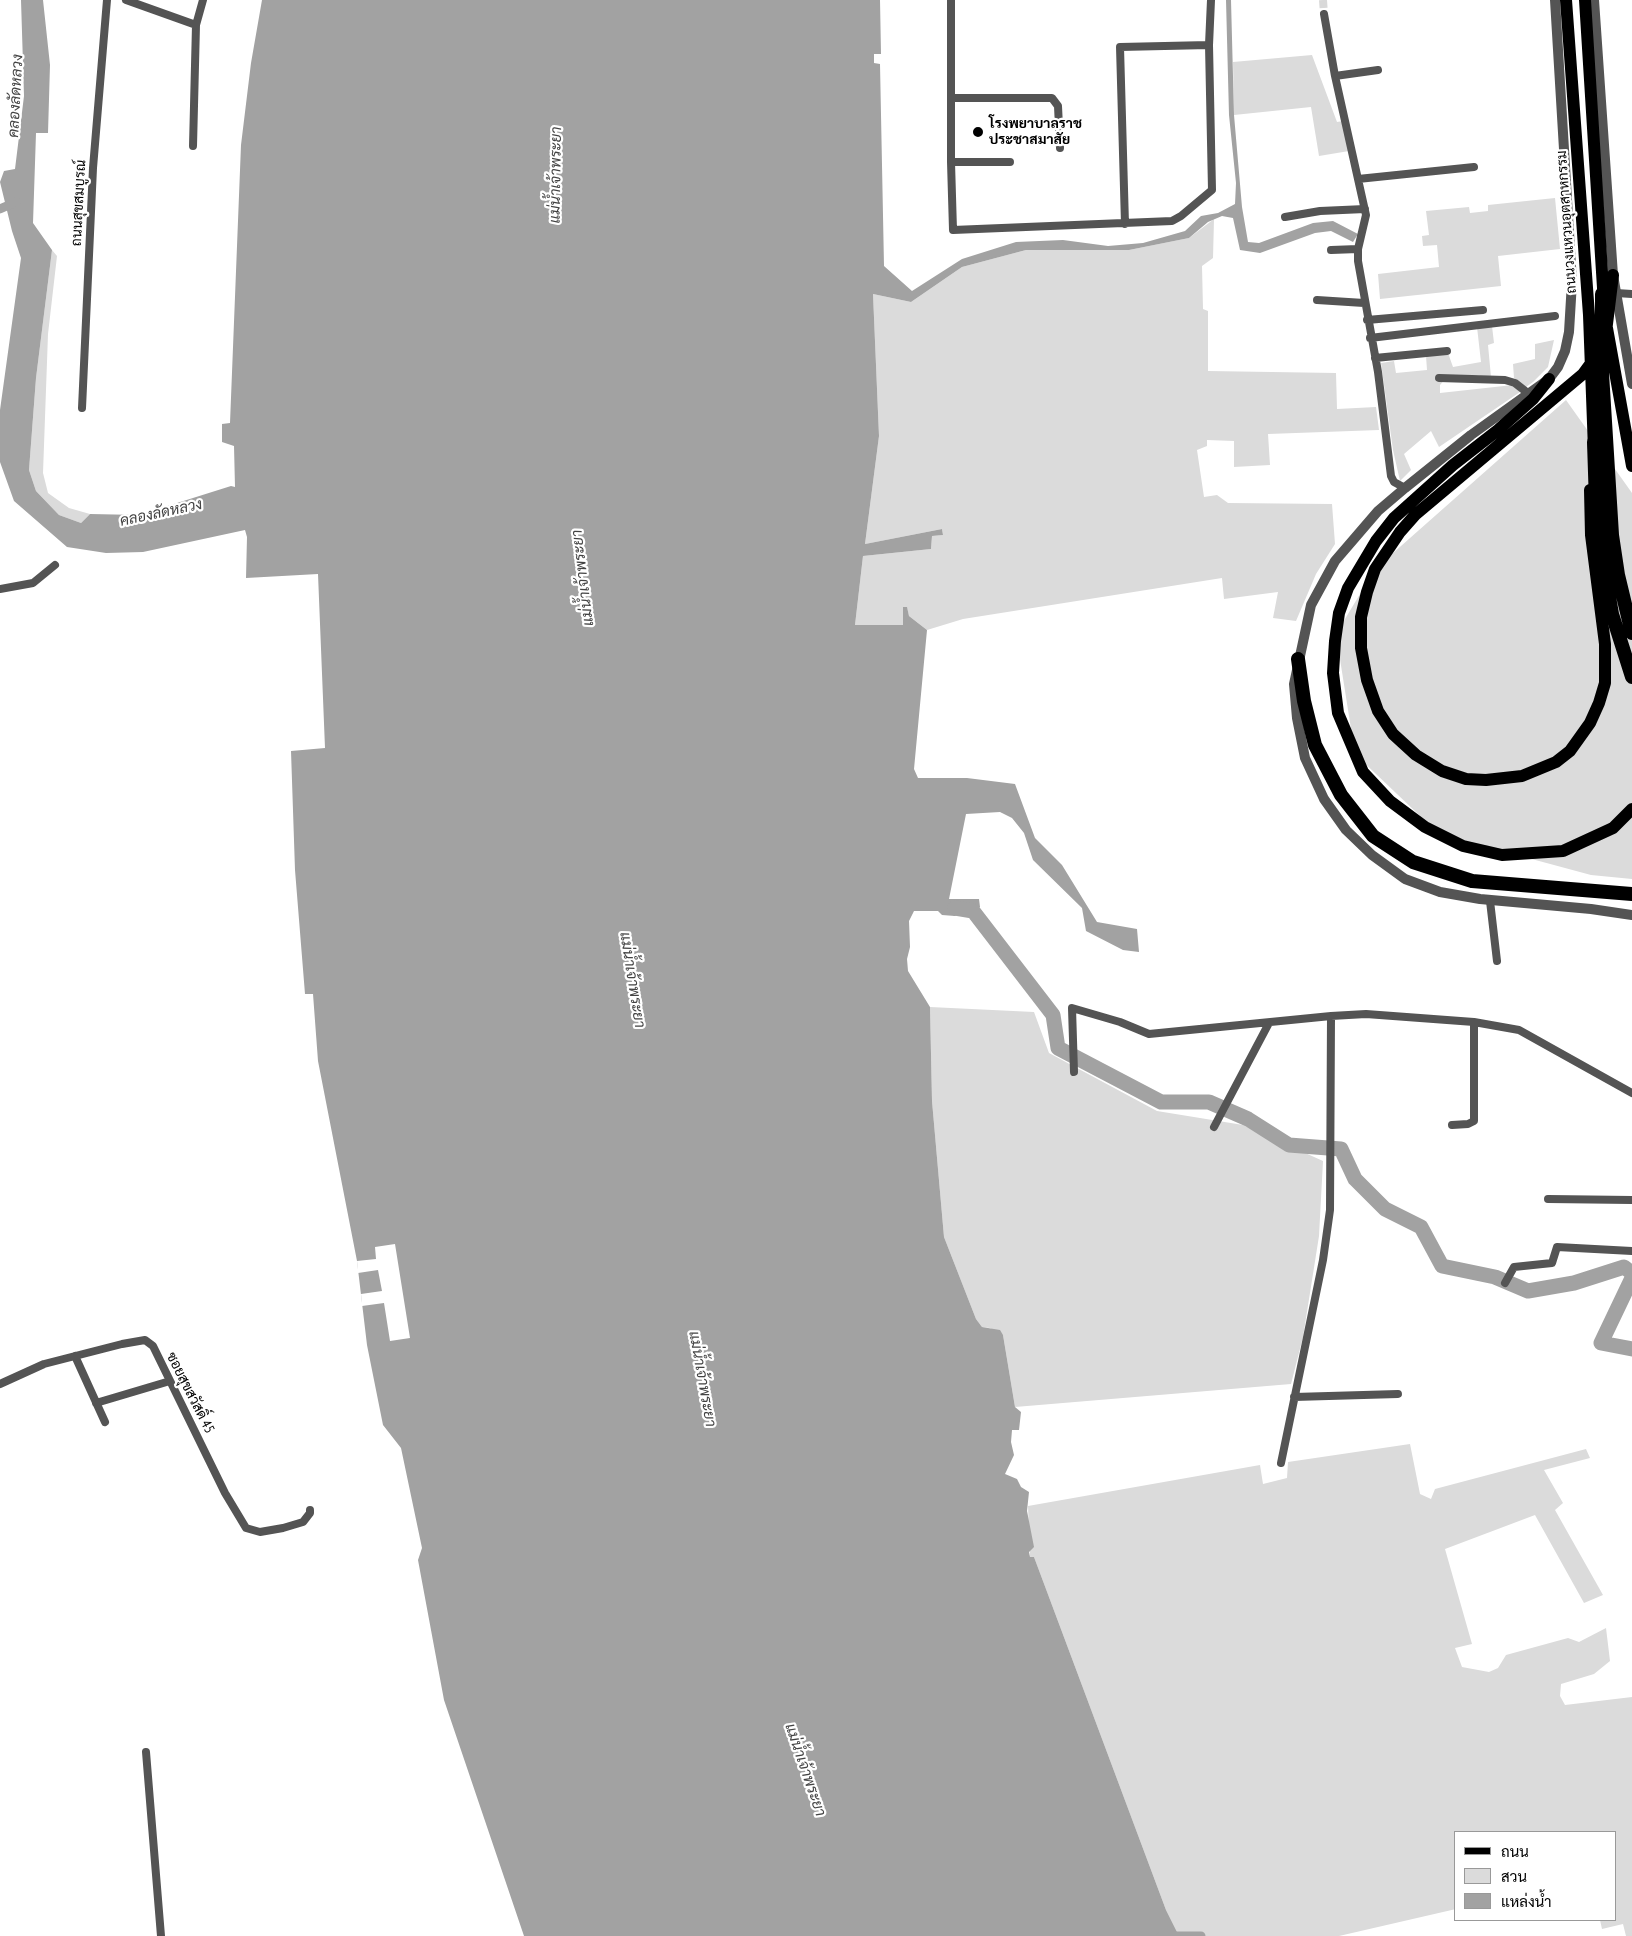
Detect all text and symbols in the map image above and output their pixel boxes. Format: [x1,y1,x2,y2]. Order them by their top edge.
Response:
water label: คลองลัดหลวง [5,54,27,138]
place label: โรงพยาบาลราช ประชาสมาสัย [989,116,1082,148]
marker: โรงพยาบาลราช ประชาสมาสัย [971,125,985,139]
water label: แม่น้ำเจ้าพระยา [546,126,566,224]
street label: ถนนวงแหวนอุตสาหกรรม [1554,150,1580,294]
street label: ถนนสุขสมบูรณ์ [68,159,90,247]
water label: คลองลัดหลวง [118,495,204,531]
water label: แม่น้ำเจ้าพระยา [568,529,598,627]
water label: แม่น้ำเจ้าพระยา [616,931,648,1029]
water label: แม่น้ำเจ้าพระยา [685,1330,719,1428]
street label: ซอยสุขสวัสดิ์ 45 [162,1350,218,1436]
water label: แม่น้ำเจ้าพระยา [781,1721,829,1819]
legend [1454,1831,1617,1921]
text: ถนน [1501,1842,1529,1861]
text: สวน [1501,1867,1527,1886]
text: แหล่งน้ำ [1501,1892,1552,1911]

